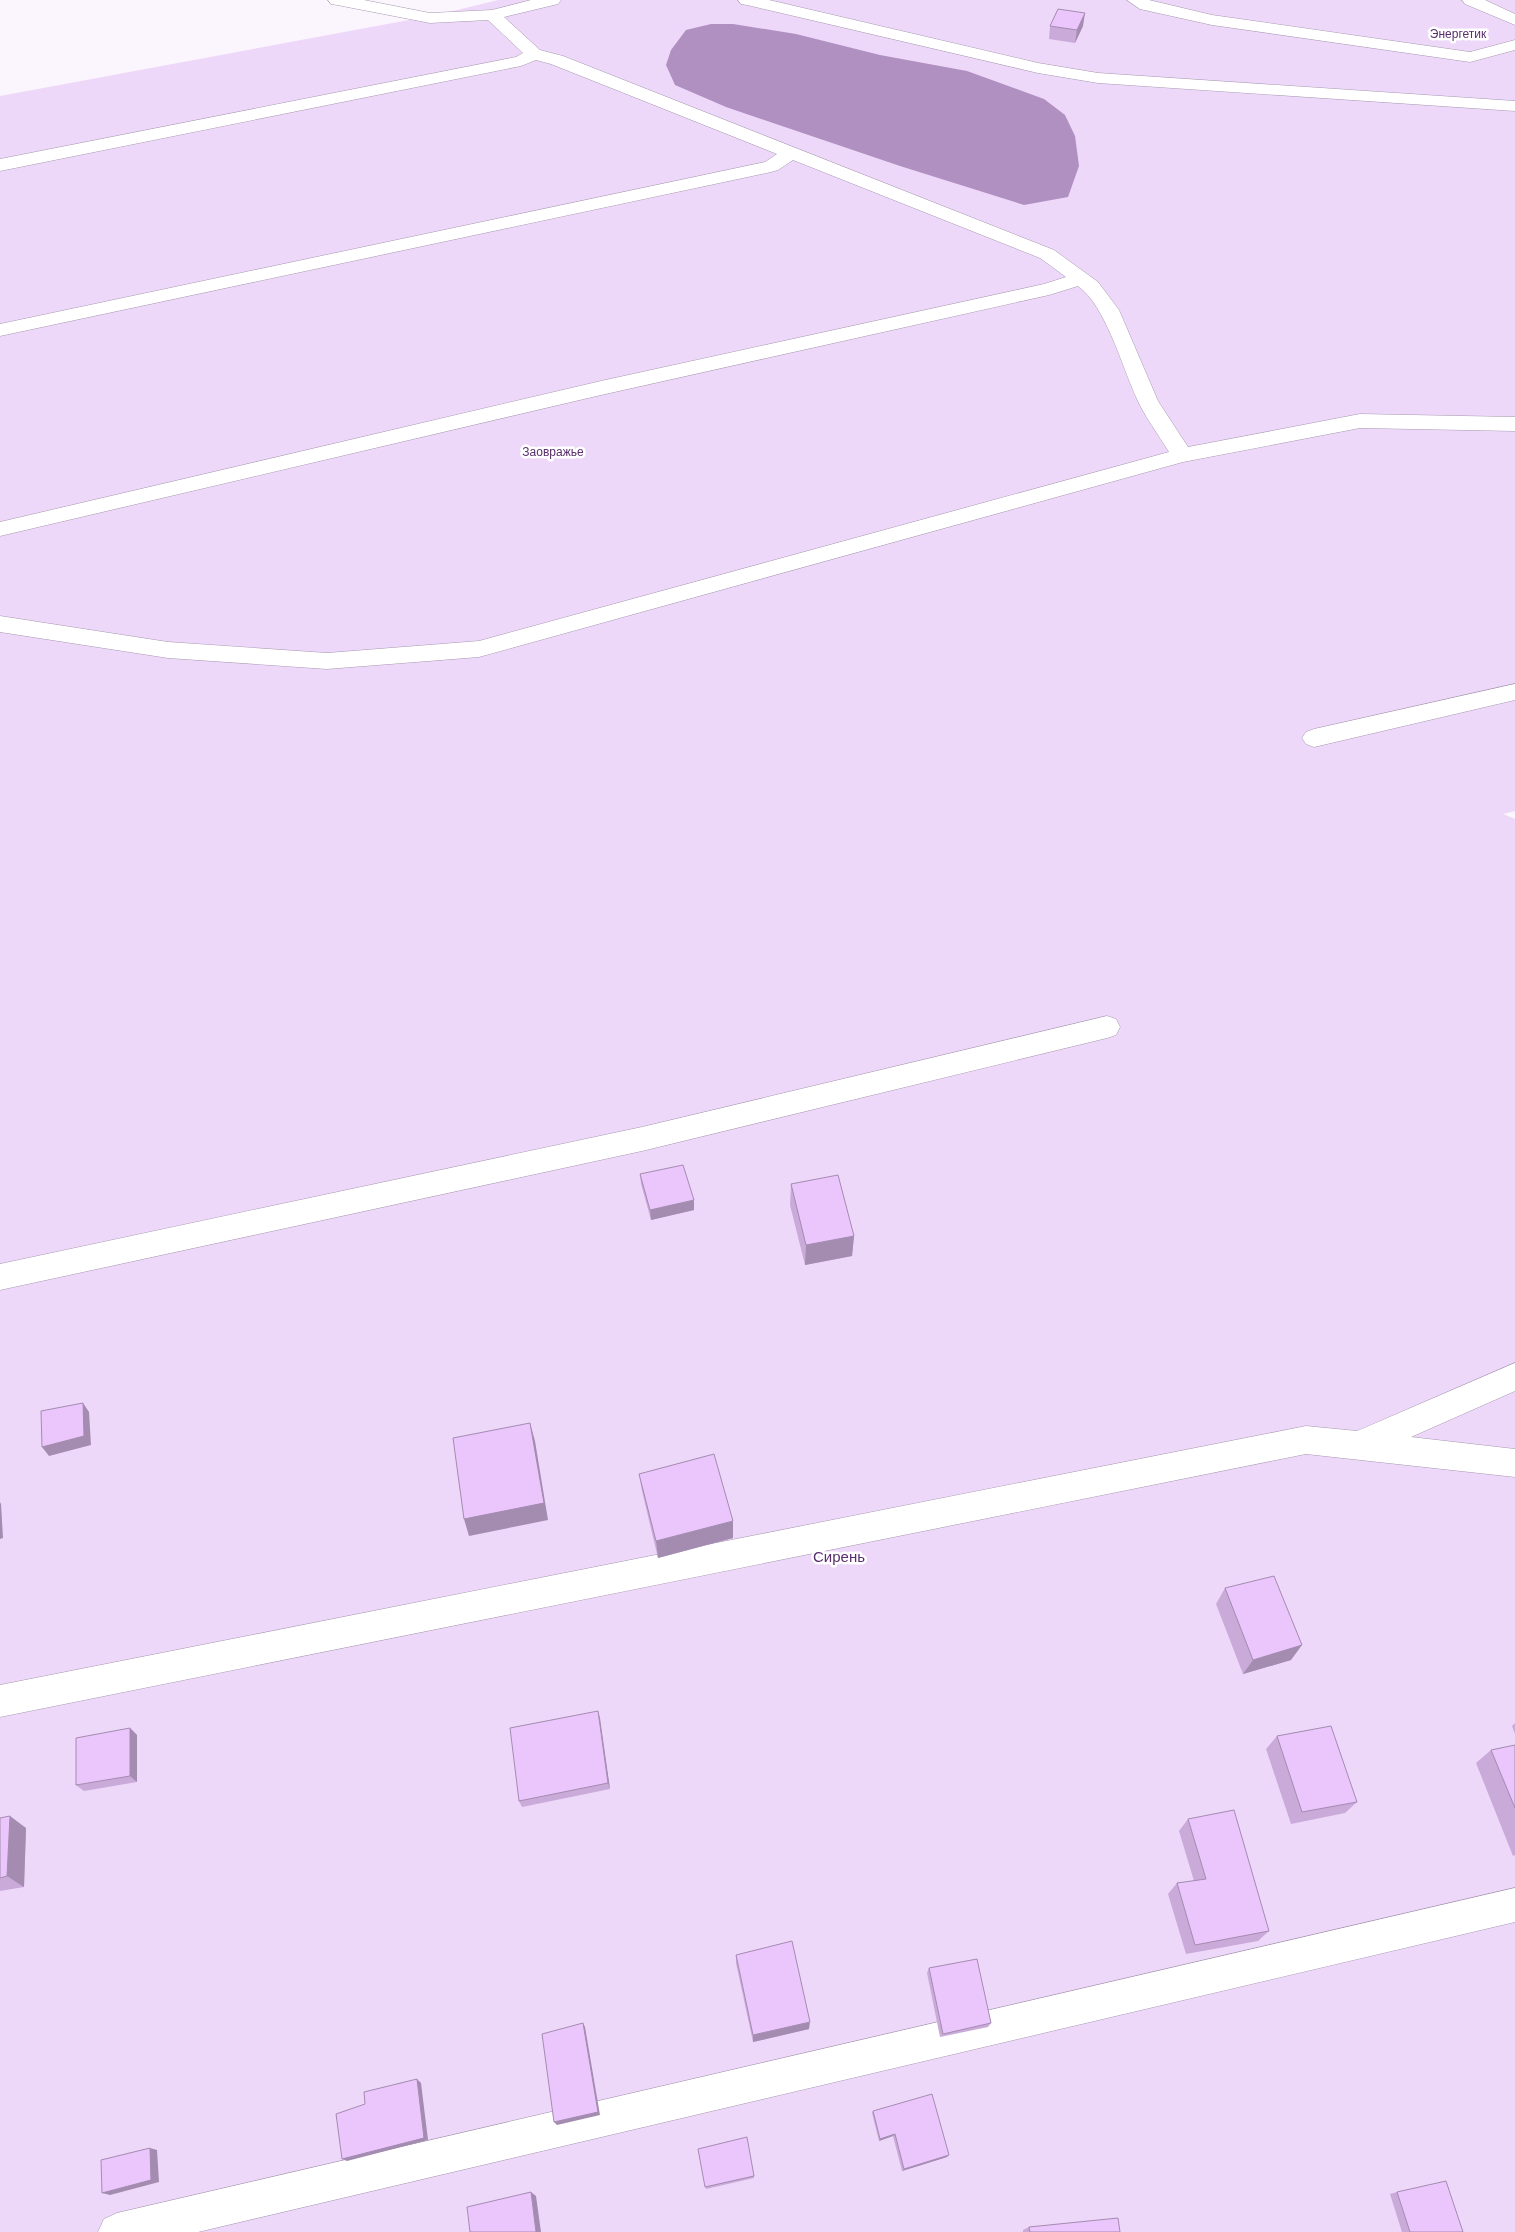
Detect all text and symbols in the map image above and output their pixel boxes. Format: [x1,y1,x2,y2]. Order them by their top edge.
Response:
park label: Энергетик [1430,27,1487,41]
park label: Заовражье [522,445,584,459]
park label: Сирень [813,1548,865,1566]

